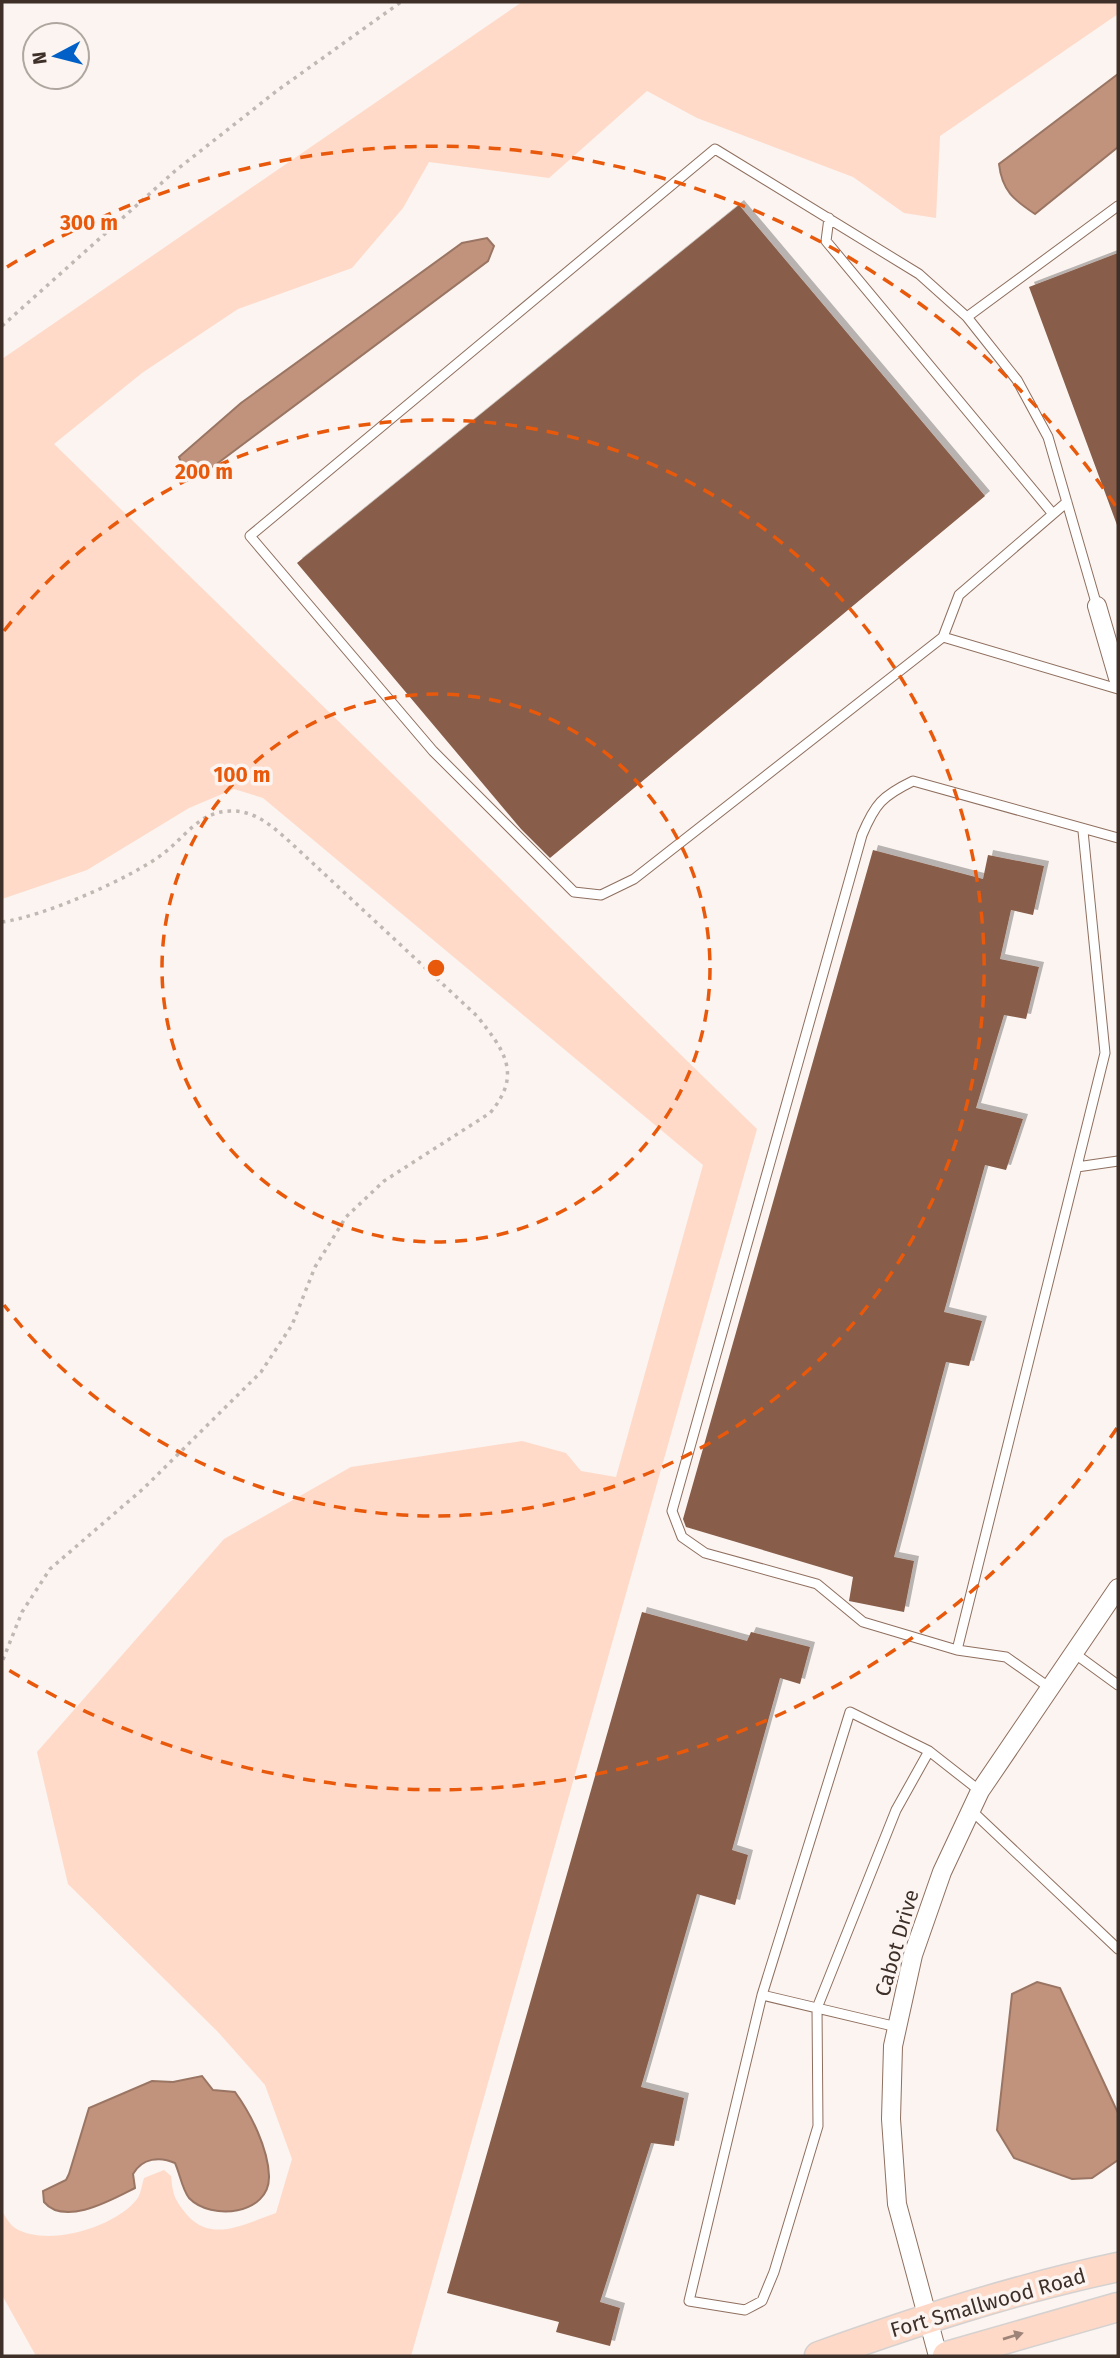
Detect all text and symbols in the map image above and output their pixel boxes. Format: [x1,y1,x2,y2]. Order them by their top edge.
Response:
north arrow [21,21,91,91]
text: N [27,50,52,66]
text: 300 m [59,210,118,236]
text: 200 m [175,459,233,485]
text: 100 m [213,762,271,788]
centre of rings [424,956,448,980]
street label: Cabot Drive [869,1886,925,2000]
street label: Fort Smallwood Road [887,2263,1089,2343]
one-way arrow [1002,2331,1023,2341]

